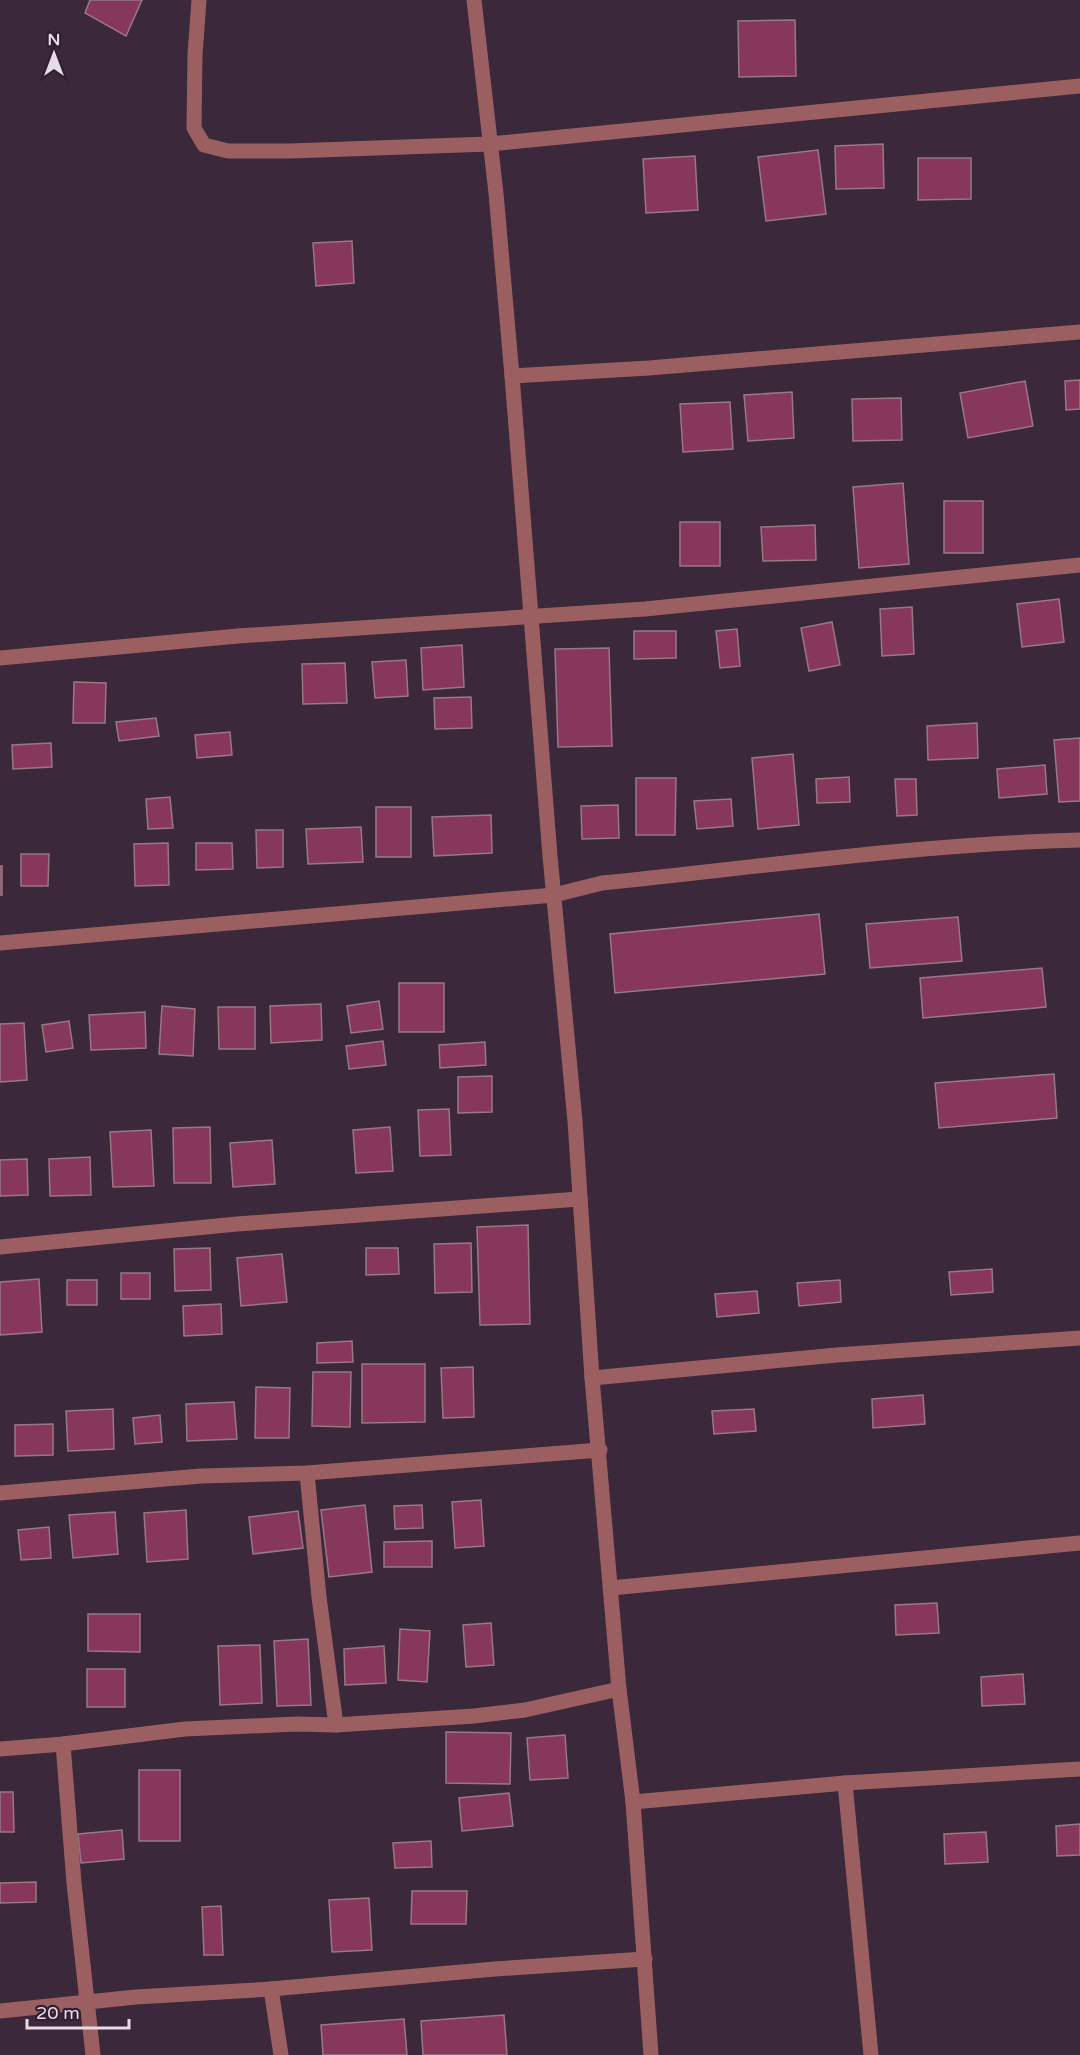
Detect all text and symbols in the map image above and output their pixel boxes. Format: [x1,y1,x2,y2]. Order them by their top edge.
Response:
north arrow [24,24,84,84]
text: N [48,30,60,50]
scale bar [27,1992,129,2030]
text: 20 m [36,2002,80,2024]

